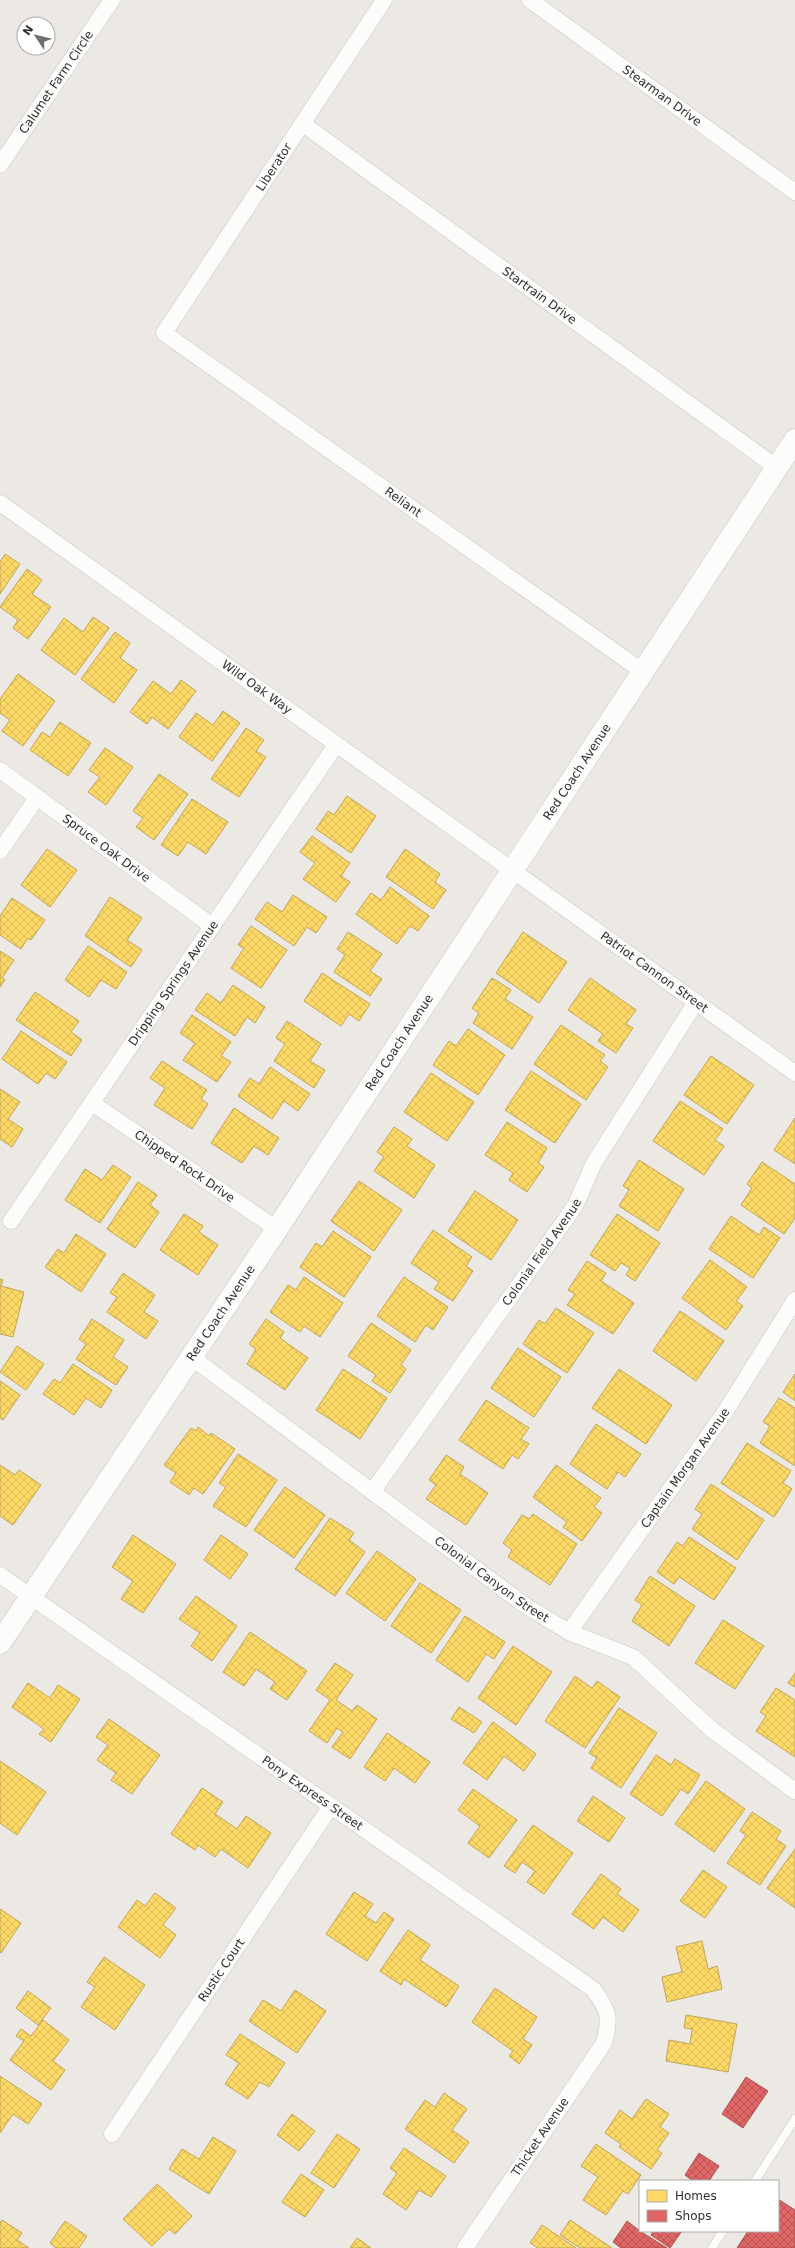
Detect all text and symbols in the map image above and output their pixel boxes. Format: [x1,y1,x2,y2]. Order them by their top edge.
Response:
north arrow [16,16,56,56]
text: N [20,23,36,38]
street label: Calumet Farm Circle [16,28,96,136]
street label: Stearman Drive [620,62,704,129]
street label: Liberator [253,140,295,194]
street label: Startrain Drive [499,264,579,327]
street label: Reliant [382,484,424,520]
street label: Wild Oak Way [219,657,295,717]
street label: Red Coach Avenue [540,721,614,823]
street label: Spruce Oak Drive [60,811,153,885]
street label: Dripping Springs Avenue [126,918,221,1048]
street label: Patriot Cannon Street [598,929,711,1016]
street label: Red Coach Avenue [363,992,436,1094]
street label: Chipped Rock Drive [132,1127,237,1205]
street label: Colonial Field Avenue [499,1196,584,1309]
street label: Red Coach Avenue [184,1262,258,1364]
street label: Captain Morgan Avenue [638,1405,733,1531]
street label: Colonial Canyon Street [432,1533,552,1625]
street label: Pony Express Street [259,1753,366,1833]
street label: Rustic Court [195,1936,248,2004]
street label: Thicket Avenue [508,2095,571,2180]
legend [639,2180,779,2232]
text: Homes [675,2189,717,2203]
text: Shops [675,2209,711,2223]

